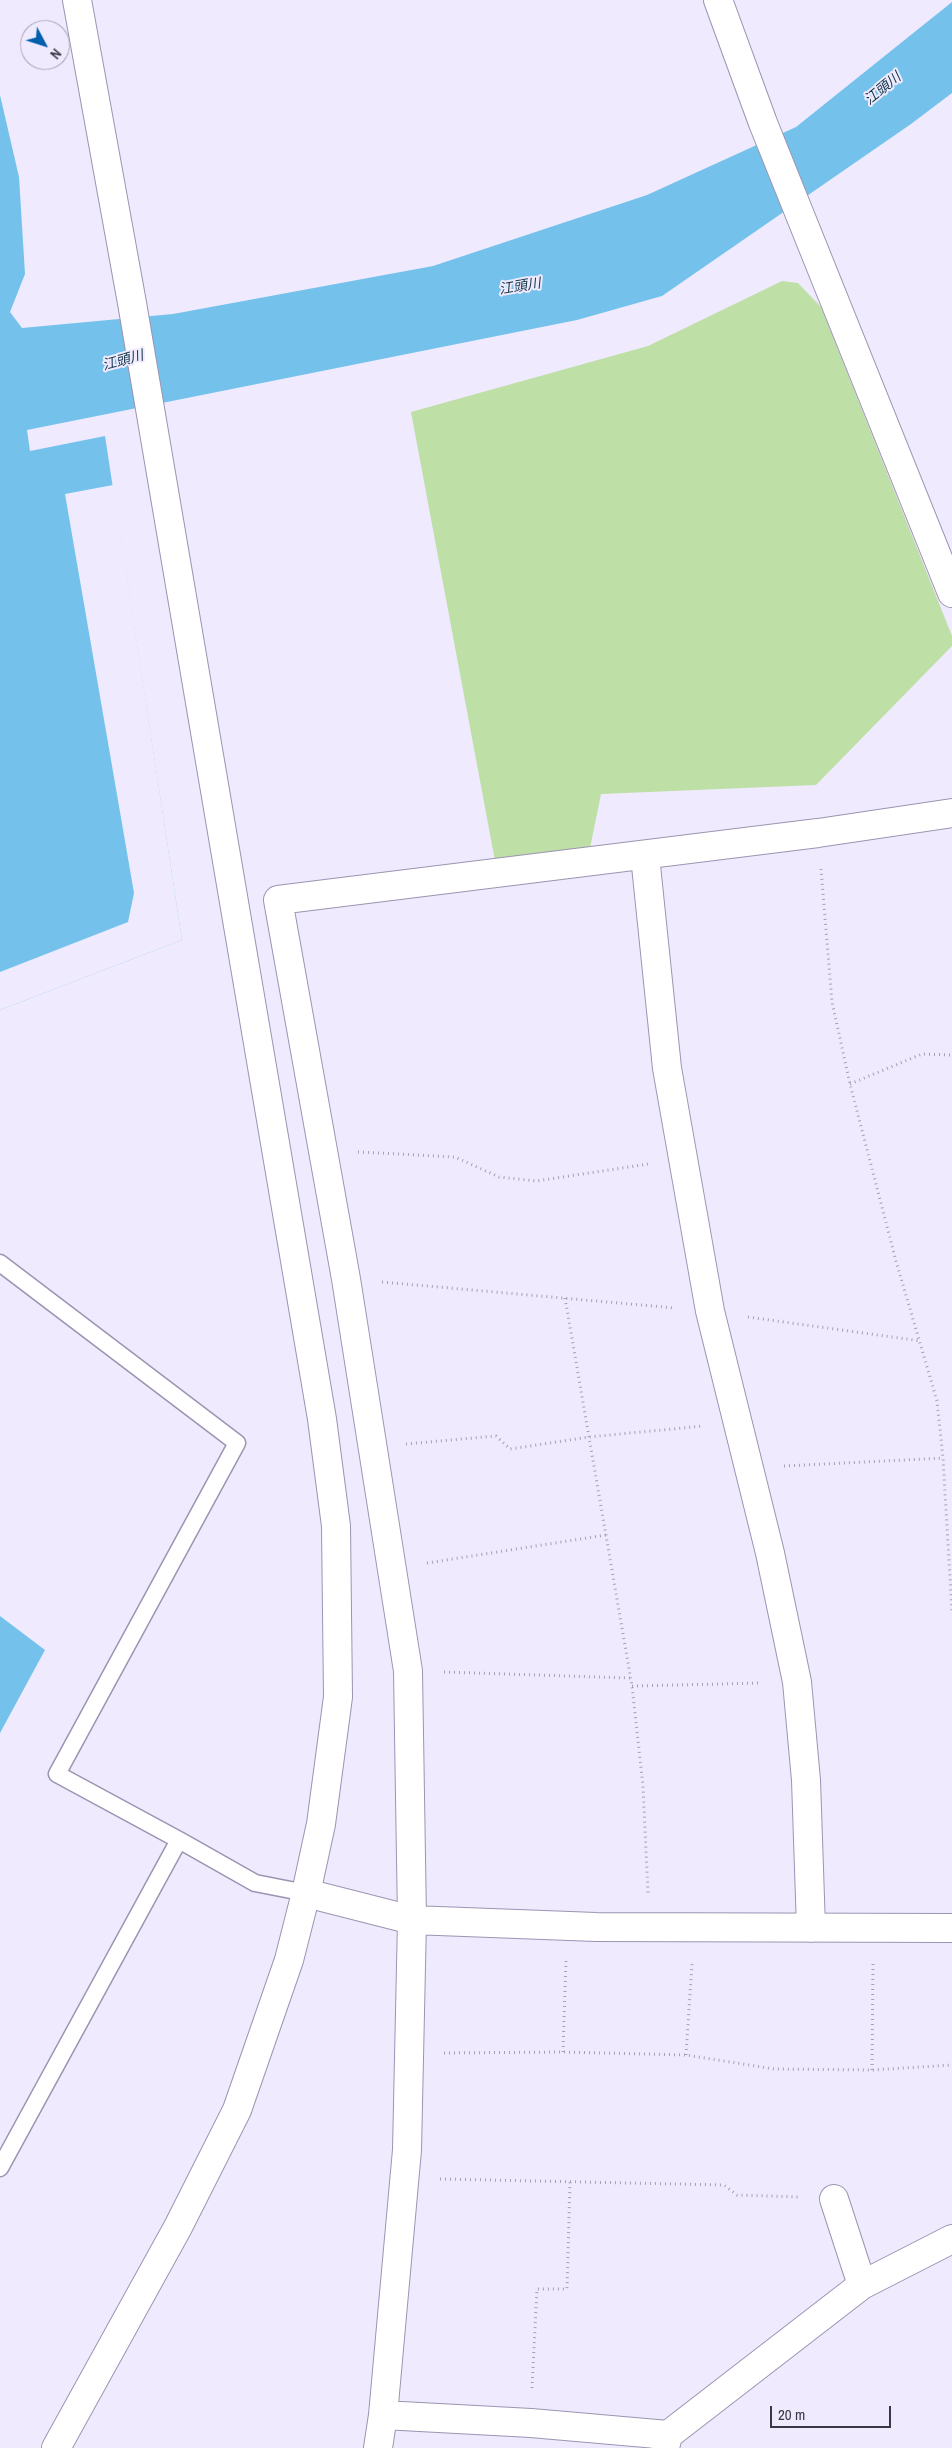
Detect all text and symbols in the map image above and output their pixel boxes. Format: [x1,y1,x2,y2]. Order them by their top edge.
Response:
north arrow [20,20,70,70]
text: N [46,45,65,63]
water label: 江頭川 [861,69,905,109]
water label: 江頭川 [498,275,542,299]
water label: 江頭川 [101,347,145,375]
scale bar [772,2396,893,2428]
text: 20 m [778,2404,805,2425]

